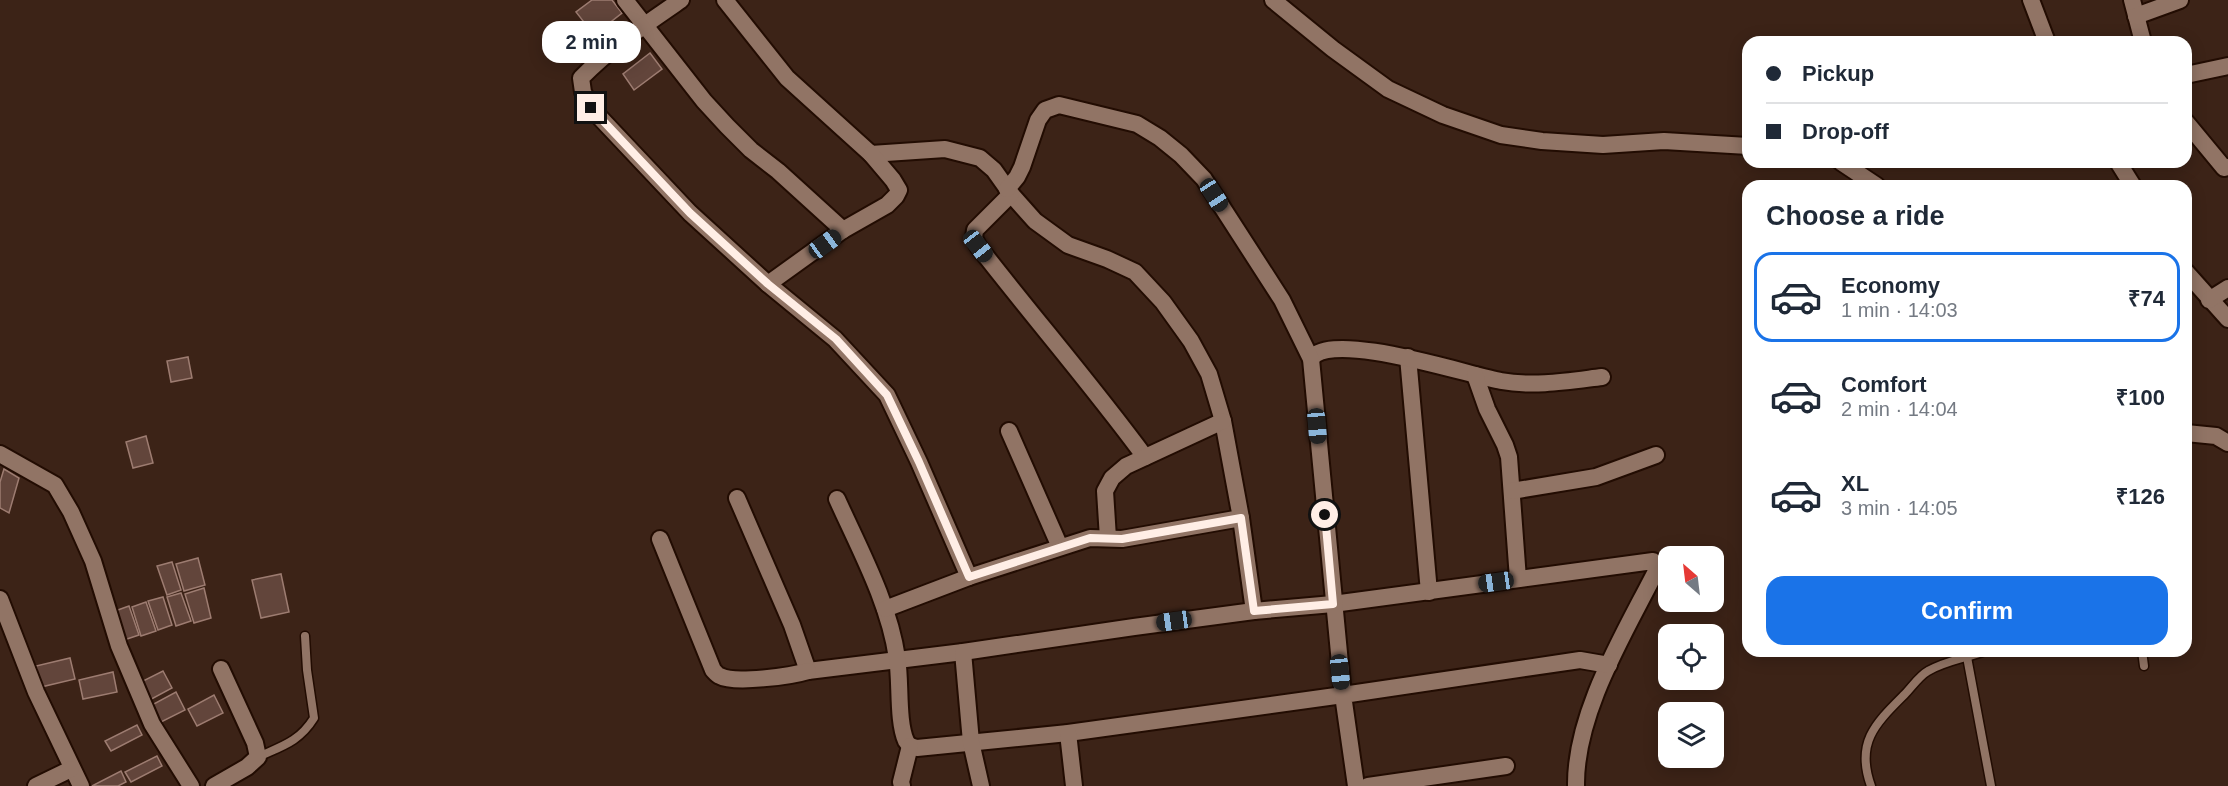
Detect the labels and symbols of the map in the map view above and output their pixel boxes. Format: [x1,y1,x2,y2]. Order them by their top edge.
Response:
callout: 2 min [542,21,640,63]
route end [577,94,604,121]
car [1197,175,1231,215]
car [805,226,845,262]
car [960,226,996,266]
car [1306,407,1328,445]
route start [1311,501,1338,528]
north arrow [1658,546,1724,612]
car [1477,571,1515,593]
car [1155,610,1193,632]
car [1329,653,1351,691]

